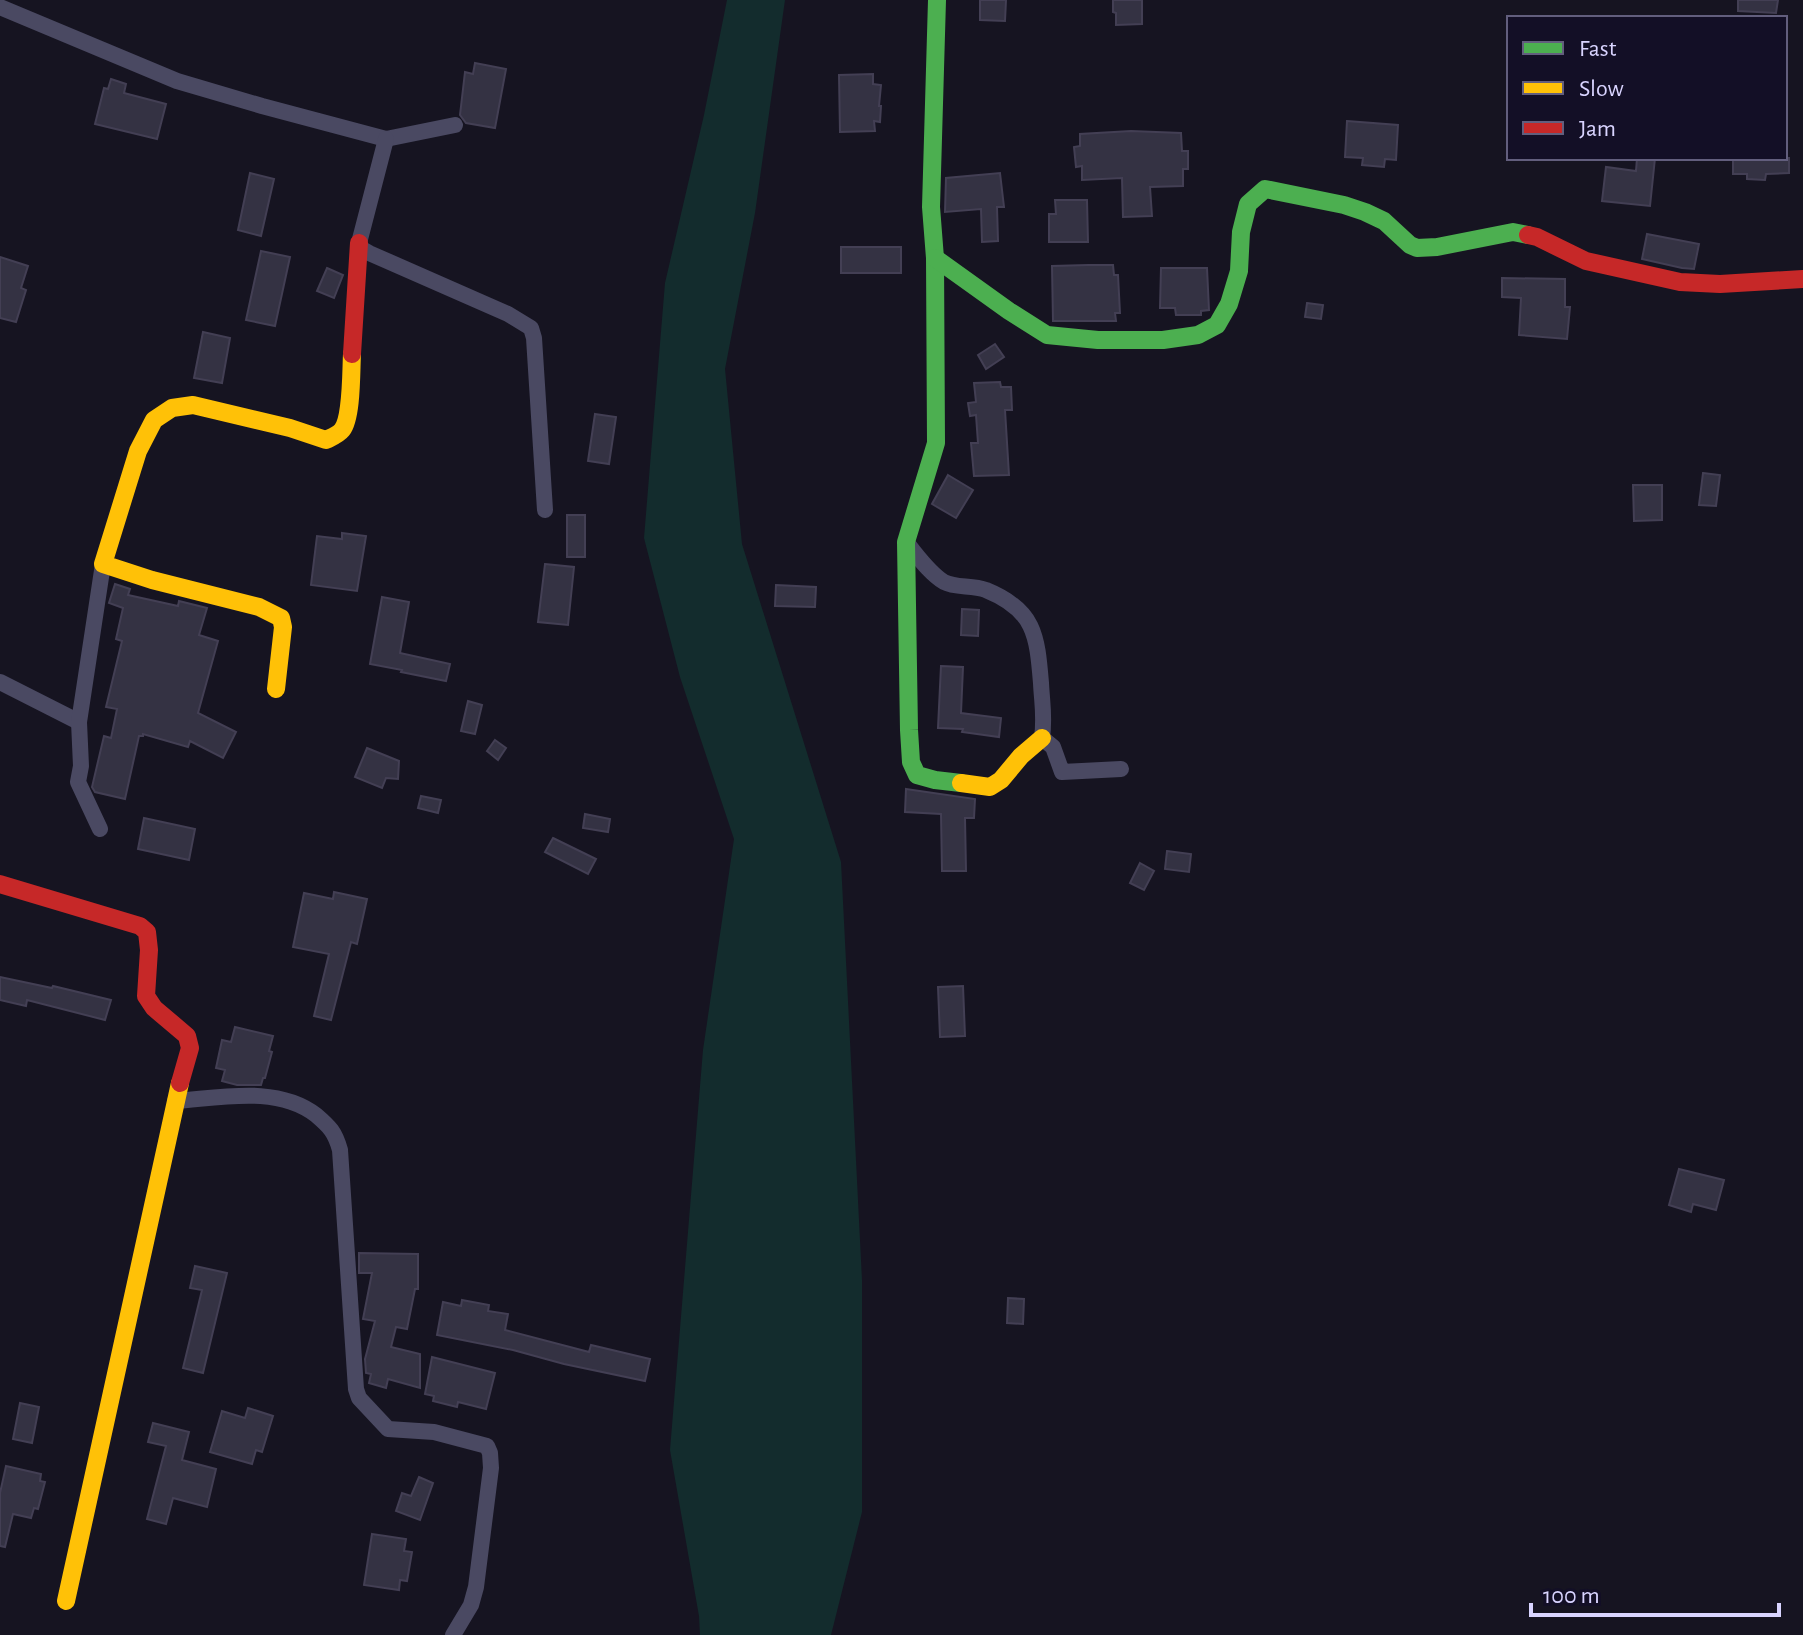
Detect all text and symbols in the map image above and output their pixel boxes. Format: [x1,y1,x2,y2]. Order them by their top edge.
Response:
legend [1507,16,1787,160]
text: Fast [1579,37,1617,61]
text: Slow [1579,77,1624,101]
text: Jam [1579,117,1616,141]
scale bar [1531,1567,1779,1617]
text: 100 m [1543,1584,1600,1608]

